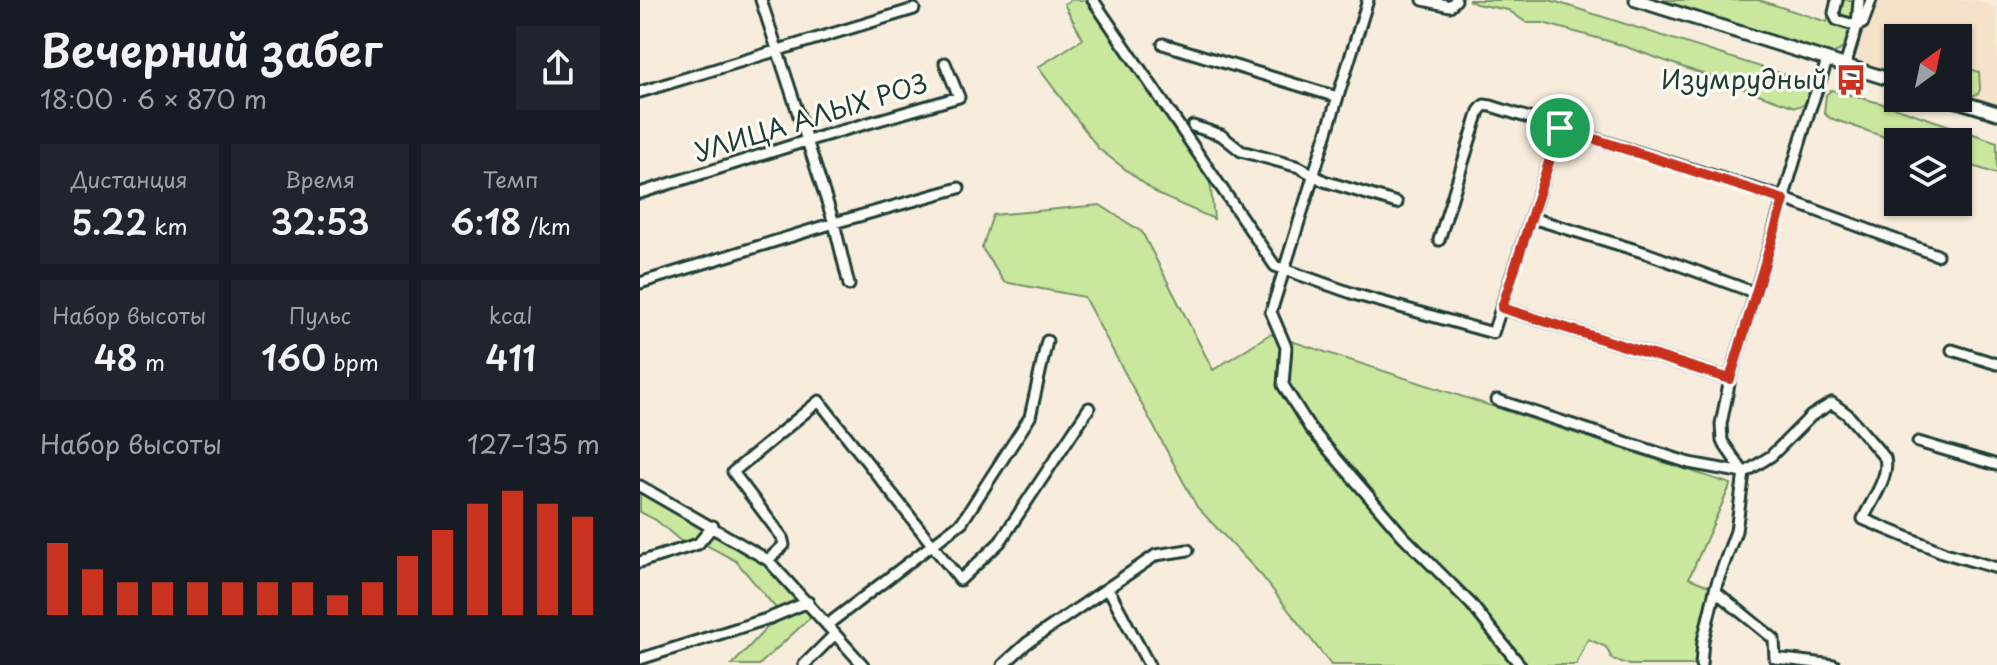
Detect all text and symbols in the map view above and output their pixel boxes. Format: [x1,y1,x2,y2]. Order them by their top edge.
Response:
text: Вечерний забег [40,16,382,82]
north arrow [1884,24,1972,112]
map controls [1884,24,1972,216]
button: share [516,26,600,110]
place label: Изумрудный [1661,59,1827,98]
street label: УЛИЦА АЛЫХ РОЗ [689,62,932,171]
bus stop icon: Изумрудный [1834,63,1868,97]
text: 18:00 · 6 × 870 m [40,79,267,118]
pin [1526,94,1594,162]
icon: arrive [1538,106,1582,150]
button: layers [1884,128,1972,216]
text: Дистанция [71,162,188,195]
text: Время [285,162,355,195]
text: Темп [483,162,538,195]
text: 5.22 [71,195,147,247]
text: 32:53 [270,195,370,247]
text: 6:18 [451,195,522,247]
text: km [147,209,187,242]
text: /km [522,209,571,242]
text: Набор высоты [52,298,206,331]
text: Пульс [289,298,351,331]
text: kcal [489,298,533,331]
text: 48 [94,331,138,383]
text: 160 [261,331,326,383]
text: 411 [485,331,536,383]
text: m [138,345,165,378]
text: bpm [326,345,379,378]
text: Набор высоты [40,424,222,463]
text: 127–135 m [467,424,600,463]

